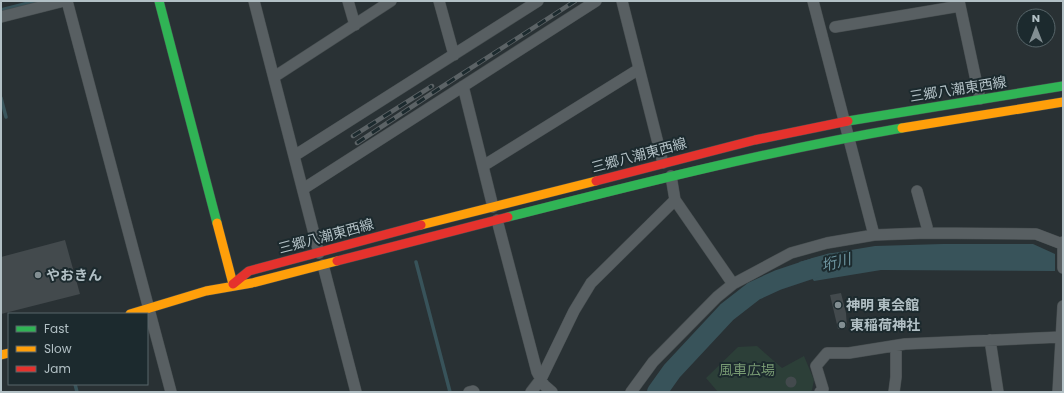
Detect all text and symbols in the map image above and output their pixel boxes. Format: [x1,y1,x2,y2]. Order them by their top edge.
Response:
north arrow [1016,8,1056,48]
text: N [1032,10,1040,26]
street label: 三郷八潮東西線 [908,71,1008,107]
street label: 三郷八潮東西線 [589,133,689,177]
street label: 三郷八潮東西線 [276,214,376,258]
water label: 垳川 [819,248,855,276]
place label: やおきん [46,265,102,285]
marker: やおきん [33,270,43,280]
place label: 神明 東会館 [846,295,919,315]
marker: 神明 東会館 [833,300,843,310]
legend [8,313,148,385]
place label: 東稲荷神社 [850,315,920,335]
text: Fast [44,320,69,337]
marker: 東稲荷神社 [837,320,847,330]
text: Slow [44,340,72,357]
text: Jam [44,360,71,377]
park label: 風車広場 [719,360,775,380]

